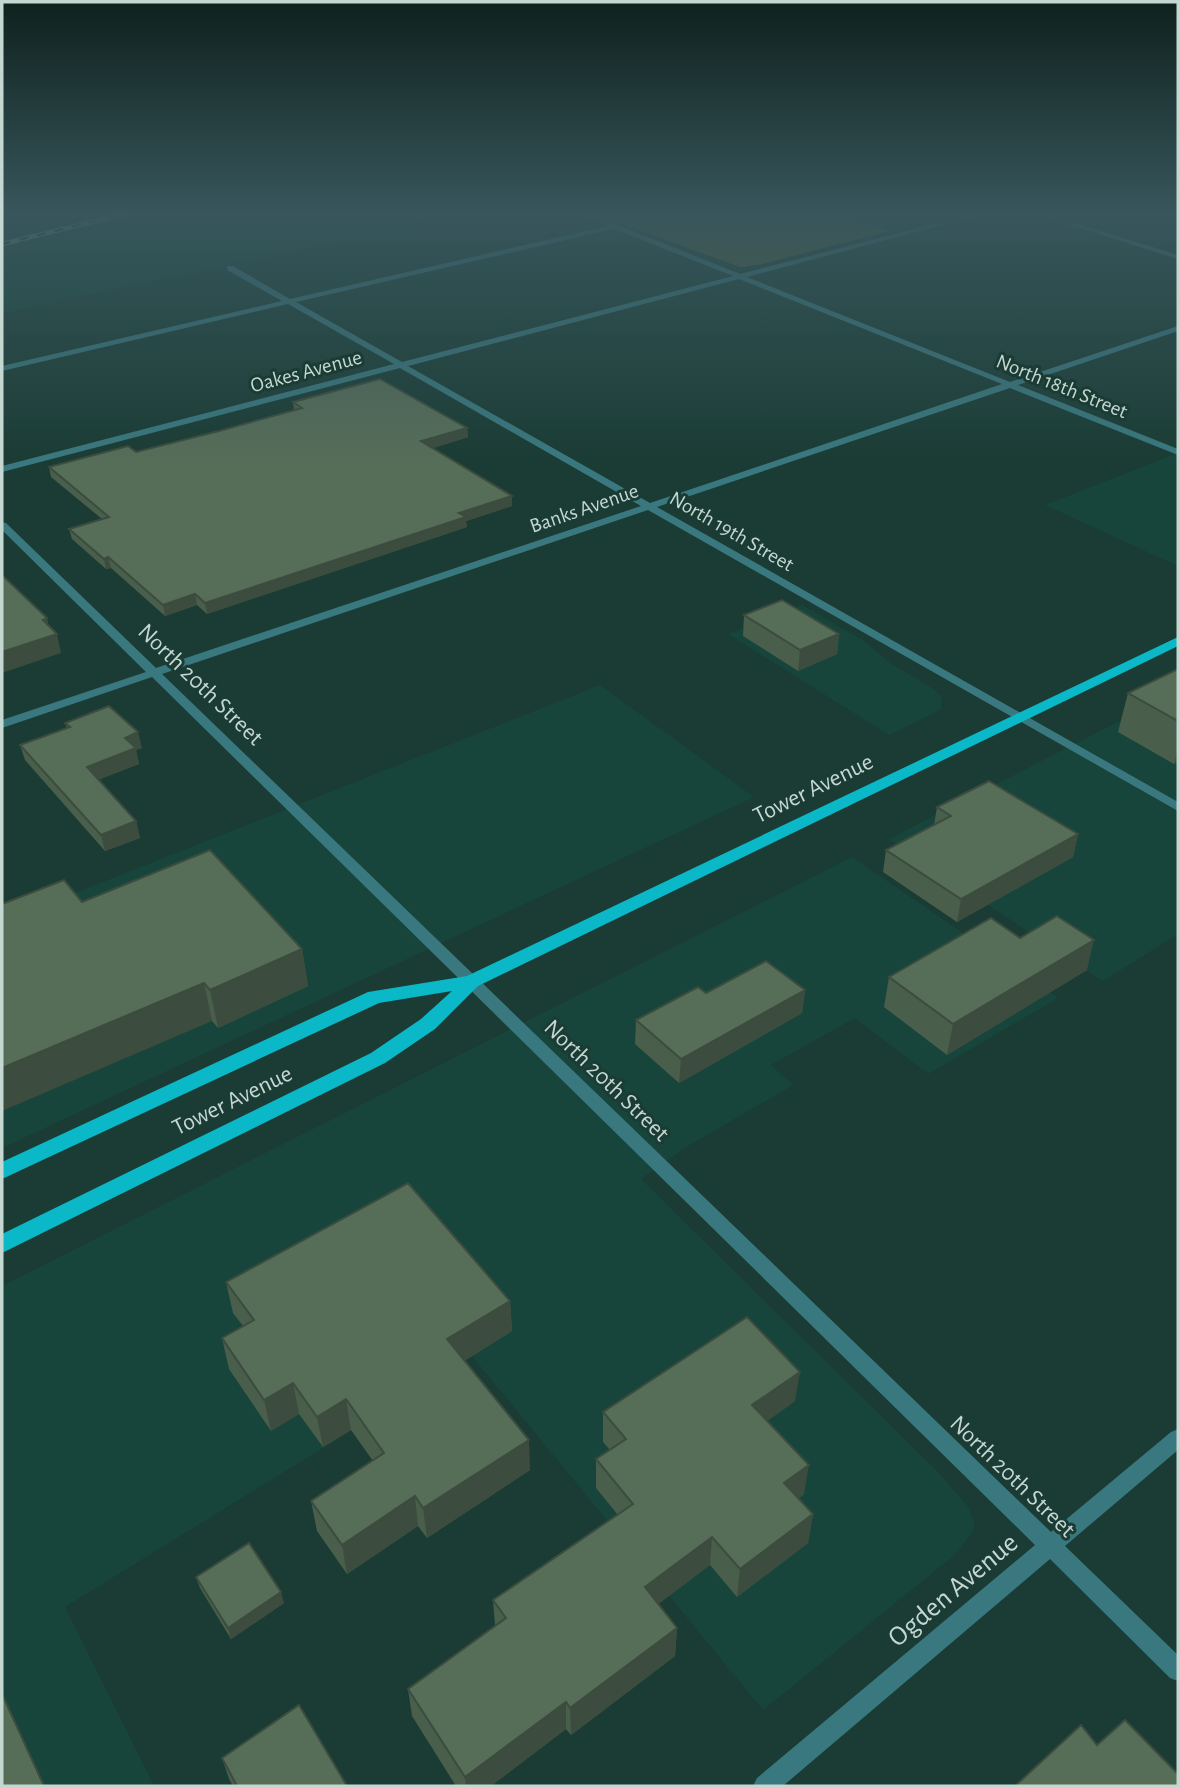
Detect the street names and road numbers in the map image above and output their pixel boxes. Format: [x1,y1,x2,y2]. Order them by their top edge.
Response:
street label: Oakes Avenue [248,347,364,396]
street label: North 18th Street [993,351,1131,422]
street label: Banks Avenue [527,480,641,537]
street label: North 19th Street [666,487,798,576]
street label: North 20th Street [133,619,268,750]
street label: Tower Avenue [750,750,877,828]
street label: North 20th Street [539,1015,674,1146]
street label: Tower Avenue [169,1062,296,1140]
street label: North 20th Street [945,1411,1080,1542]
street label: Ogden Avenue [883,1529,1023,1653]

